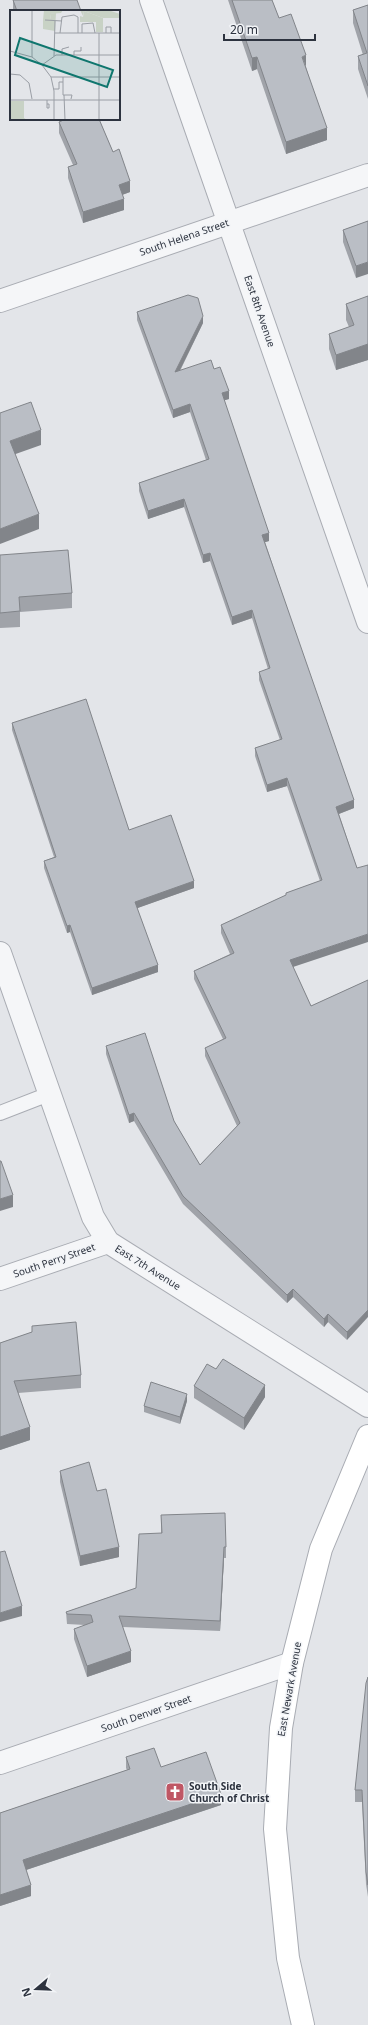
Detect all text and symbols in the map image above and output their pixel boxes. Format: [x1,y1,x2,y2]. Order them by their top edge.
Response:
inset map [10,10,120,120]
scale bar [224,16,315,42]
text: 20 m [230,21,258,38]
street label: South Helena Street [137,215,231,259]
street label: East 8th Avenue [241,273,279,349]
street label: South Perry Street [11,1239,97,1281]
street label: East 7th Avenue [112,1241,184,1293]
street label: East Newark Avenue [274,1640,304,1737]
street label: South Denver Street [99,1691,193,1735]
place label: South Side Church of Christ [189,1779,270,1805]
church icon: South Side Church of Christ [164,1781,186,1803]
north arrow [16,1969,56,2009]
text: N [18,1986,35,1999]

